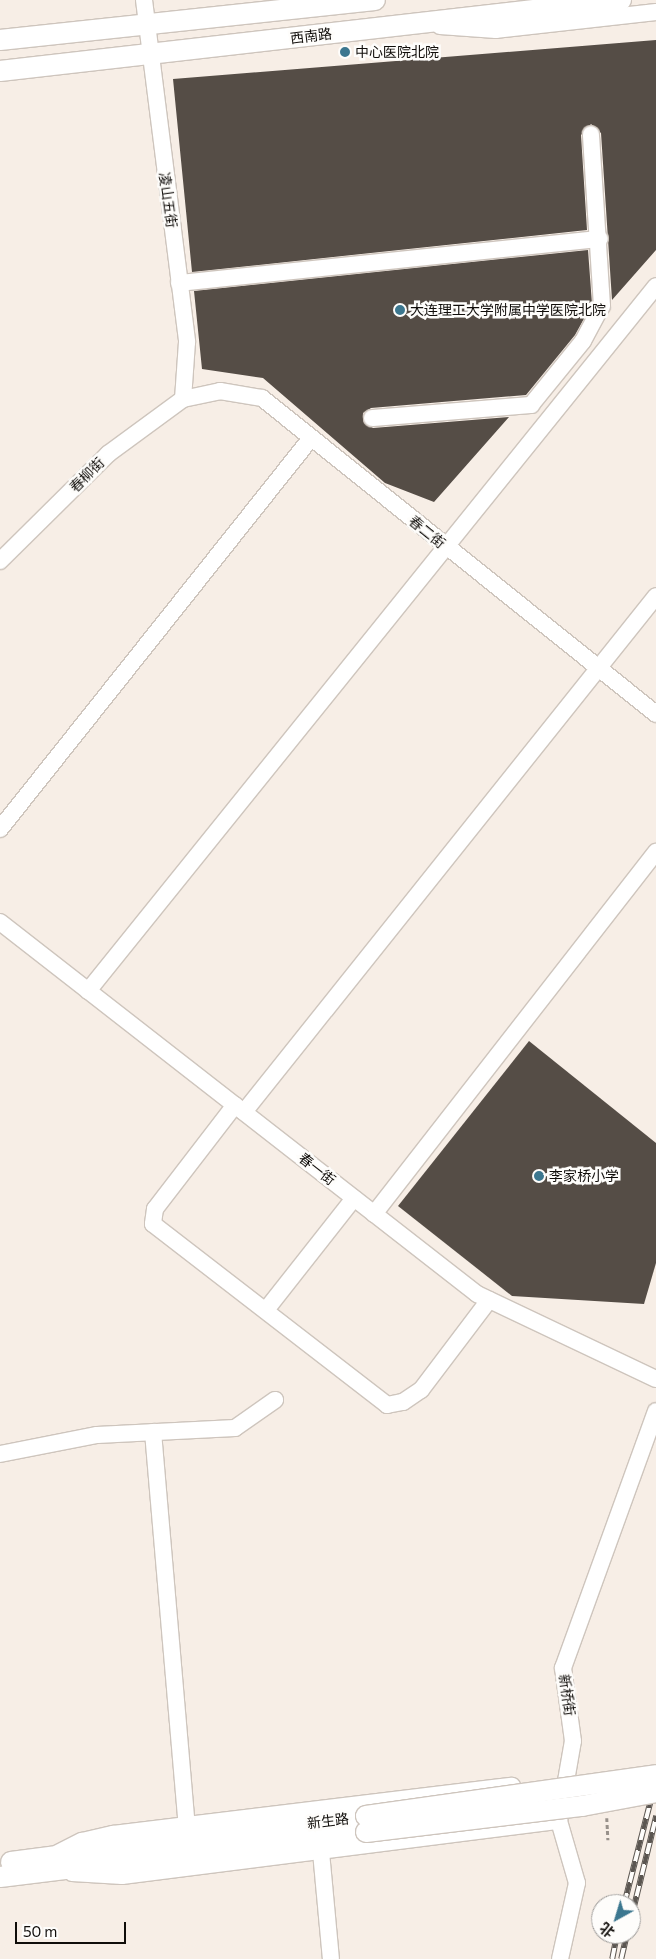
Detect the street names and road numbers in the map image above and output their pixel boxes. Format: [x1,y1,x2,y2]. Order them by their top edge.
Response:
street label: 西南路 [289,25,333,47]
street label: 凌山五街 [156,171,180,229]
street label: 春柳街 [66,454,108,496]
street label: 春二街 [405,512,449,552]
street label: 春一街 [295,1149,339,1189]
street label: 新桥街 [556,1673,578,1717]
street label: 新生路 [306,1810,350,1832]

